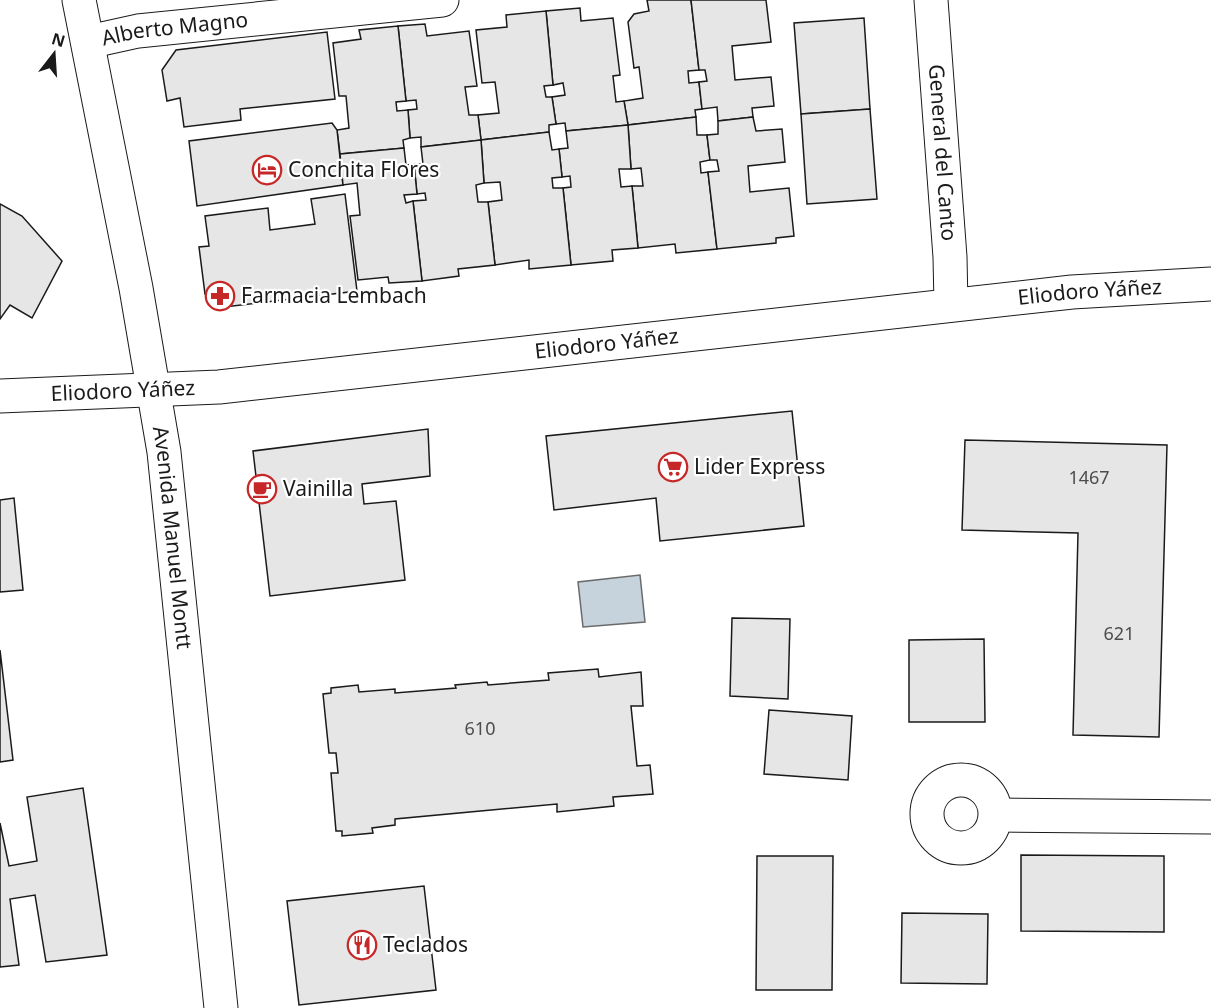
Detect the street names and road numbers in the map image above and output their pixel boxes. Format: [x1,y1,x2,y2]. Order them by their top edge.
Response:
street label: Alberto Magno [99,5,249,52]
street label: General del Canto [923,63,964,242]
street label: Eliodoro Yáñez [1016,272,1162,311]
street label: Eliodoro Yáñez [533,321,680,365]
street label: Eliodoro Yáñez [50,373,196,407]
street label: Avenida Manuel Montt [147,424,199,651]

